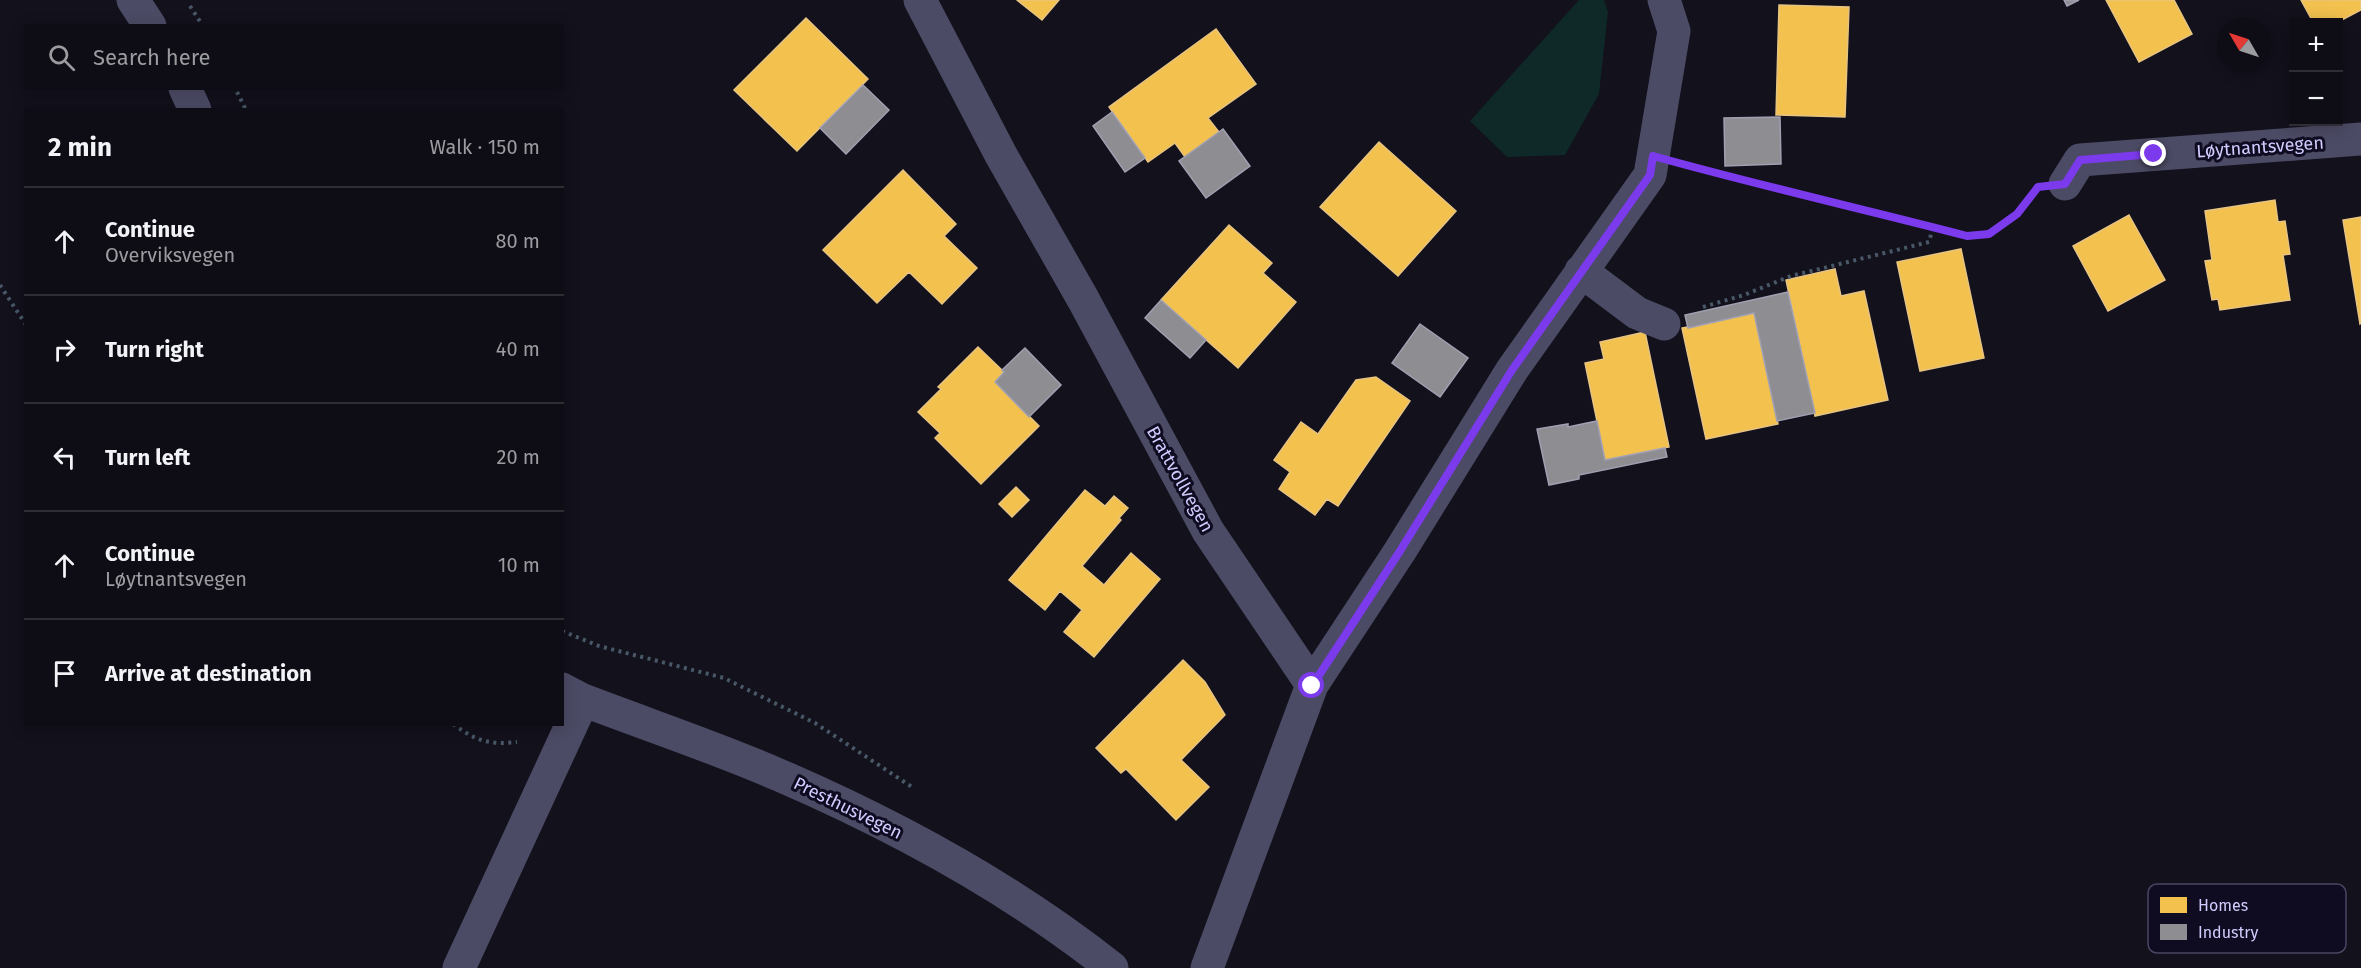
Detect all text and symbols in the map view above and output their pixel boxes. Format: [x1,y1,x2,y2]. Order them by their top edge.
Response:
north arrow [2217,18,2271,72]
map controls [2289,18,2343,126]
button: + [2289,18,2343,72]
search box [24,24,564,90]
icon: search [45,41,78,74]
text: Search here [93,44,211,71]
button: − [2289,72,2343,126]
text: 2 min [48,132,112,163]
street label: Løytnantsvegen [2195,132,2325,162]
text: Walk · 150 m [430,135,540,159]
route end [2140,140,2166,166]
text: Continue [105,216,195,243]
icon: ahead [48,225,81,258]
text: 80 m [495,229,540,253]
text: Overviksvegen [105,243,235,267]
icon: right [48,333,81,366]
text: Turn right [105,336,204,363]
text: 40 m [496,337,540,361]
street label: Brattvollvegen [1142,422,1218,536]
icon: left [48,441,81,474]
text: Turn left [105,444,190,471]
text: 20 m [497,445,540,469]
text: Continue [105,540,195,567]
icon: ahead [48,549,81,582]
text: 10 m [498,553,540,577]
text: Løytnantsvegen [105,567,247,591]
icon: arrive [48,657,81,690]
text: Arrive at destination [105,660,312,687]
route start [1298,672,1324,698]
street label: Presthusvegen [790,772,906,844]
legend [2148,884,2346,953]
text: Homes [2198,896,2248,915]
text: Industry [2198,923,2258,942]

